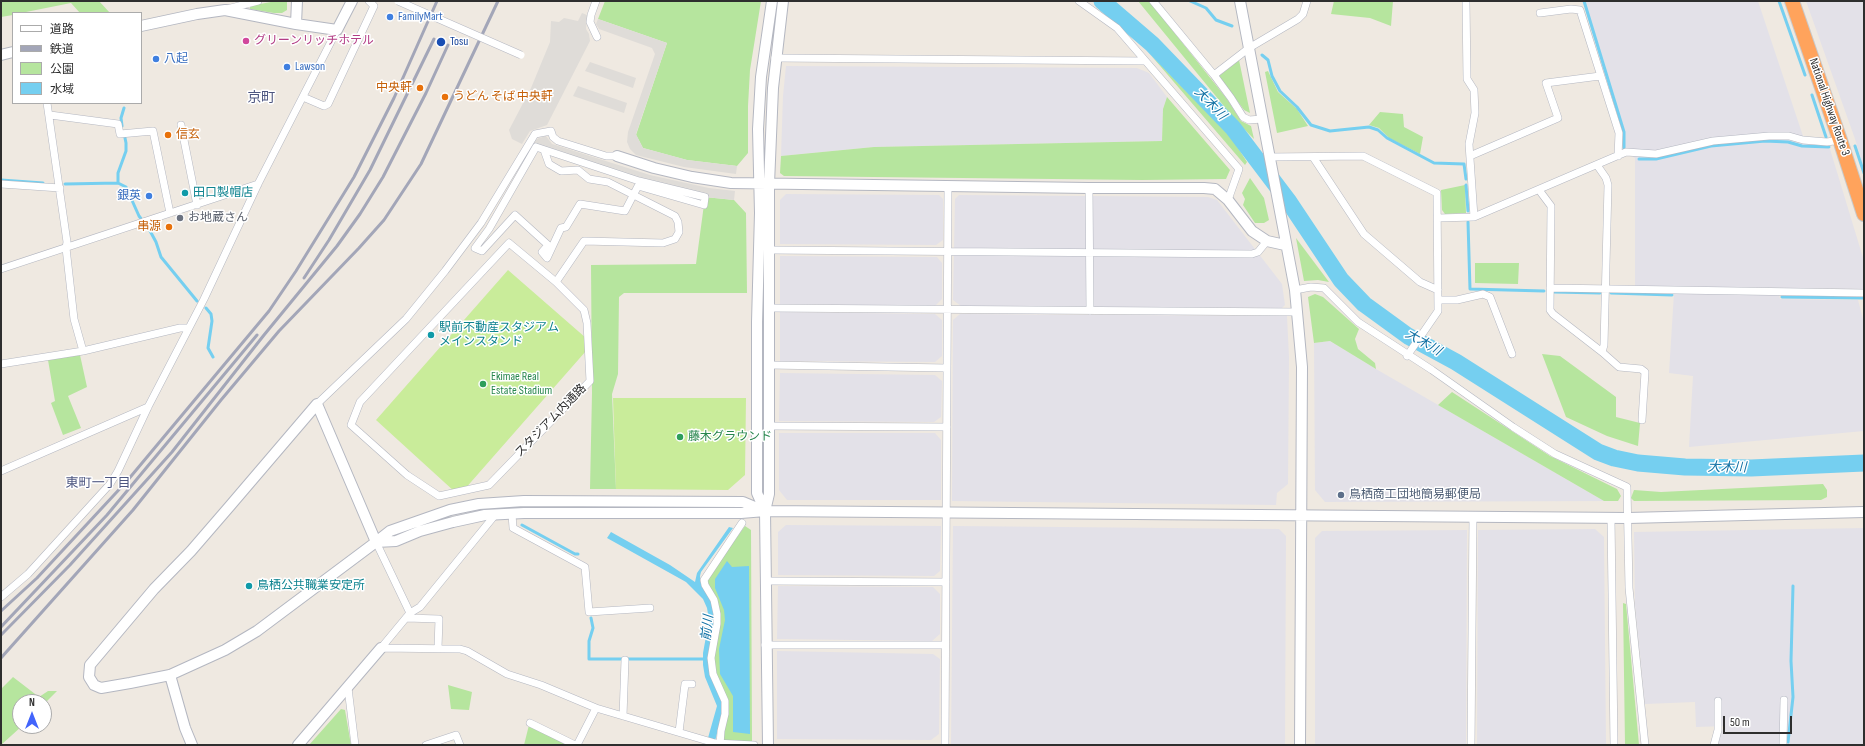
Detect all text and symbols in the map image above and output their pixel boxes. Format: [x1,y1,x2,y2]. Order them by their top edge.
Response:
place label: FamilyMart [398,10,443,24]
legend [12,12,142,104]
marker: FamilyMart [385,12,395,22]
text: 道路 [50,22,74,37]
place label: グリーンリッチホテル [254,34,374,48]
place label: Tosu [450,35,468,49]
marker: グリーンリッチホテル [241,36,251,46]
marker: Tosu [435,36,447,48]
text: 鉄道 [50,42,74,57]
place label: 八起 [164,52,188,66]
marker: 八起 [151,54,161,64]
street label: National Highway Route 3 [1806,56,1852,158]
place label: Lawson [295,60,325,74]
text: 公園 [50,62,74,77]
marker: Lawson [282,62,292,72]
place label: 中央軒 [376,81,412,95]
text: 水域 [50,82,74,97]
marker: 中央軒 [415,83,425,93]
water label: 大木川 [1191,85,1229,123]
district label: 京町 [247,90,275,106]
place label: うどん そば 中央軒 [453,90,553,104]
marker: うどん そば 中央軒 [440,92,450,102]
place label: 信玄 [176,128,200,142]
marker: 信玄 [163,130,173,140]
place label: 田口製帽店 [193,186,253,200]
marker: 田口製帽店 [180,188,190,198]
place label: 銀英 [117,189,141,203]
marker: 銀英 [144,191,154,201]
place label: お地蔵さん [188,211,248,225]
marker: お地蔵さん [175,213,185,223]
place label: 串源 [137,220,161,234]
marker: 串源 [164,222,174,232]
place label: 駅前不動産スタジアム メインスタンド [439,321,559,349]
water label: 大木川 [1402,326,1444,360]
marker: 駅前不動産スタジアム メインスタンド [426,330,436,340]
place label: Ekimae Real Estate Stadium [491,370,552,398]
marker: Ekimae Real Estate Stadium [478,379,488,389]
street label: スタジアム内通路 [512,381,590,461]
place label: 藤木グラウンド [688,430,772,444]
marker: 藤木グラウンド [675,432,685,442]
water label: 大木川 [1707,460,1747,476]
district label: 東町一丁目 [66,476,130,492]
place label: 鳥栖商工団地簡易郵便局 [1349,488,1481,502]
marker: 鳥栖商工団地簡易郵便局 [1336,490,1346,500]
place label: 鳥栖公共職業安定所 [257,579,365,593]
marker: 鳥栖公共職業安定所 [244,581,254,591]
water label: 前川 [699,614,717,642]
north arrow [12,694,52,734]
text: N [29,696,35,709]
scale bar [1725,708,1794,734]
text: 50 m [1730,715,1750,730]

